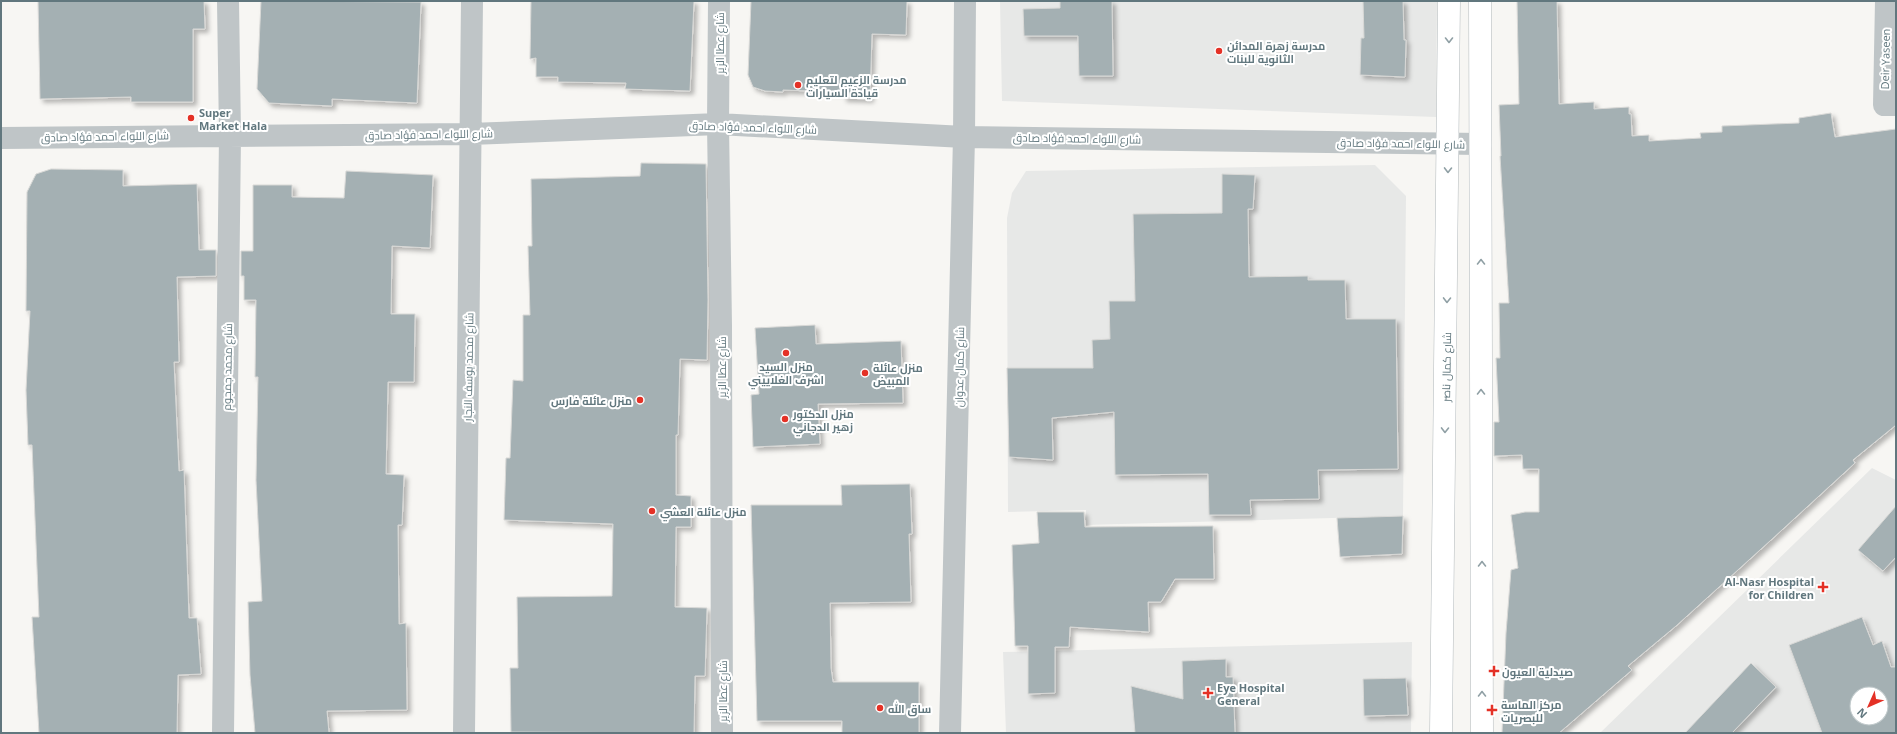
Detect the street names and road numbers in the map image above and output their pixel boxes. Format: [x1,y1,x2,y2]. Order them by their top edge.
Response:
street label: شارع عطا الزير [712,12,728,75]
street label: Deir Yaseen [1877,28,1893,90]
street label: شارع اللواء احمد فؤاد صادق [689,117,817,138]
street label: شارع اللواء احمد فؤاد صادق [365,125,493,144]
street label: شارع اللواء احمد فؤاد صادق [41,127,169,146]
street label: شارع اللواء احمد فؤاد صادق [1013,129,1141,148]
street label: شارع اللواء احمد فؤاد صادق [1337,134,1465,153]
street label: شارع محمد يوسف النجار [460,312,477,423]
street label: شارع محمد جمجوم [219,323,236,411]
street label: شارع كمال عدوان [951,327,968,407]
street label: شارع كمال ناصر [1438,332,1455,403]
street label: شارع عطا الزير [714,336,730,399]
street label: شارع عطا الزير [715,660,731,723]

